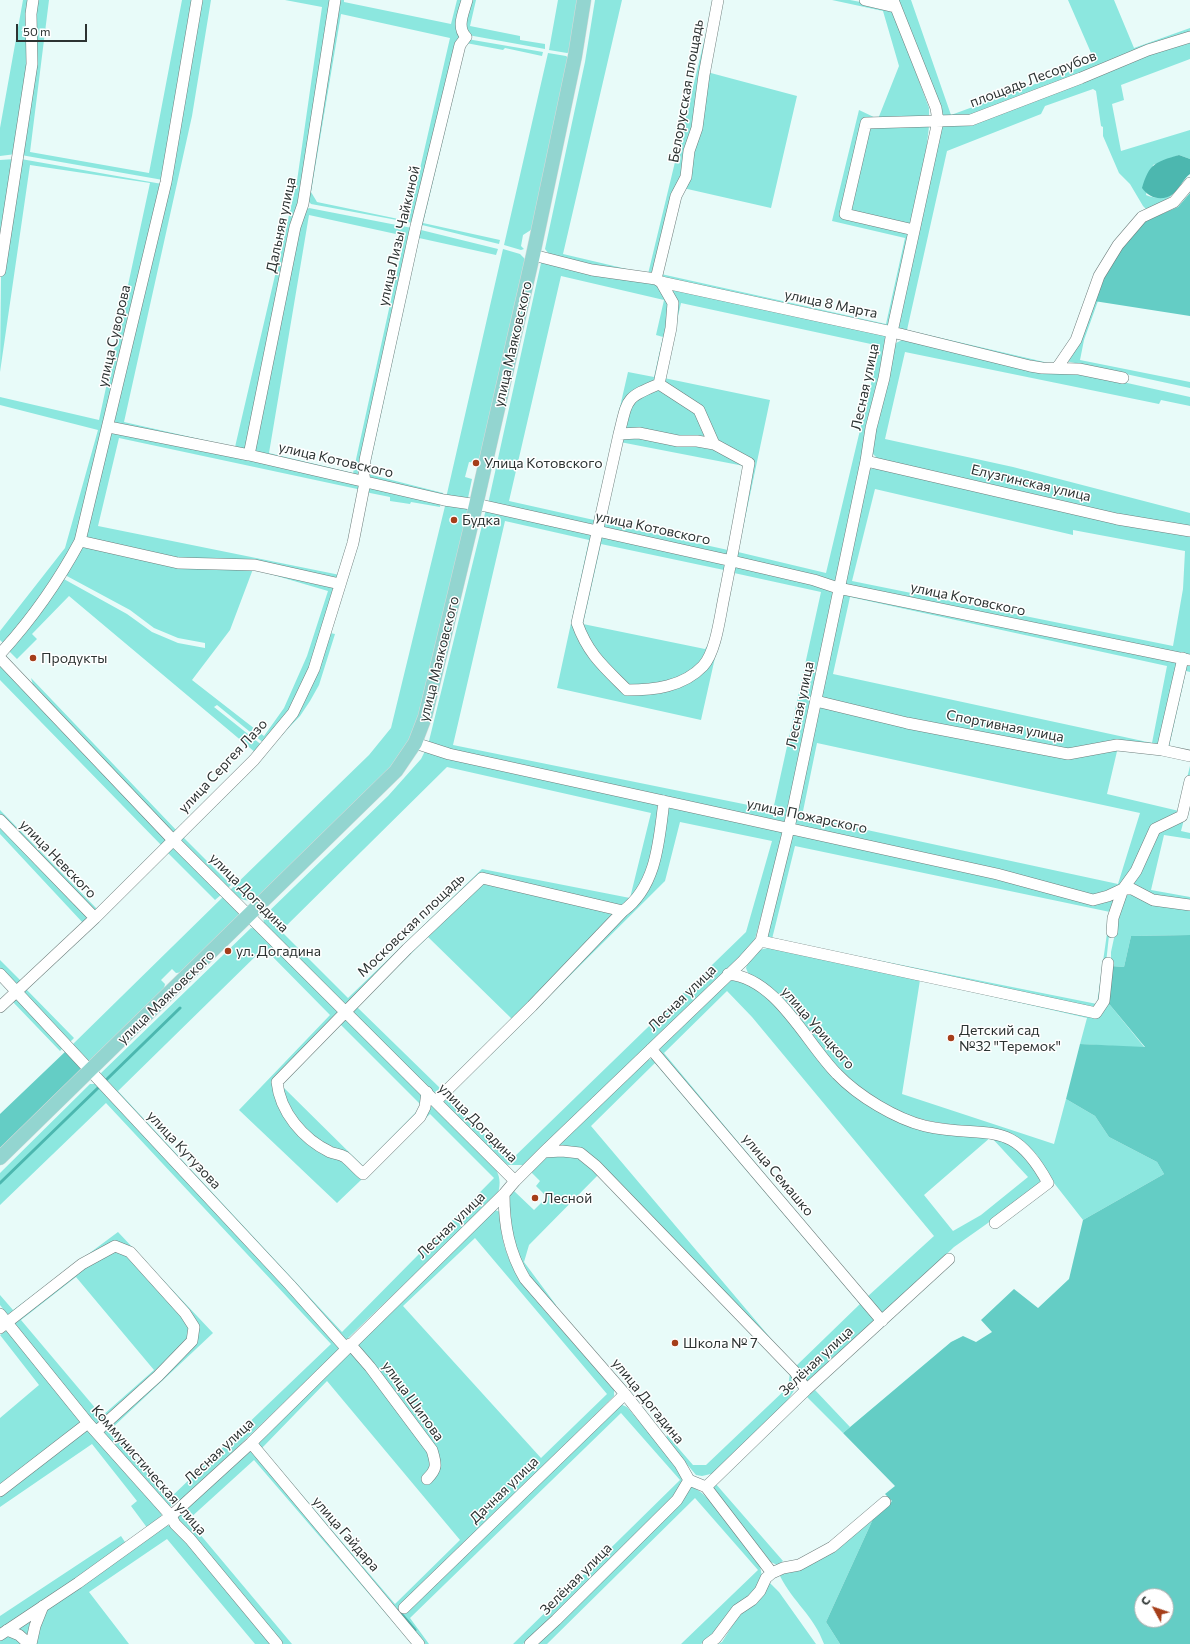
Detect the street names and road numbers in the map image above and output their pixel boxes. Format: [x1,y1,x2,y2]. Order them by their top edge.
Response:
street label: Белорусская площадь [665,18,707,164]
street label: площадь Лесорубов [967,47,1099,111]
street label: улица Лизы Чайкиной [375,164,423,308]
street label: Дальняя улица [263,176,299,274]
street label: улица Маяковского [490,279,536,409]
street label: улица Суворова [94,283,134,389]
street label: улица 8 Марта [783,286,879,322]
street label: Лесная улица [848,342,882,432]
street label: улица Котовского [277,439,395,481]
street label: Елузгинская улица [969,461,1093,505]
street label: улица Котовского [594,508,712,548]
street label: улица Котовского [909,579,1027,619]
street label: улица Маяковского [415,595,463,723]
street label: Лесная улица [783,660,817,750]
street label: Спортивная улица [945,706,1065,746]
street label: улица Сергея Лазо [175,715,271,817]
street label: улица Пожарского [745,795,869,837]
street label: улица Невского [16,816,100,902]
street label: улица Догадина [206,850,292,936]
street label: Московская площадь [354,870,468,980]
street label: улица Маяковского [114,946,218,1048]
street label: Лесная улица [644,961,720,1035]
street label: улица Урицкого [778,983,858,1073]
street label: улица Догадина [435,1080,521,1166]
street label: улица Кутузова [143,1107,225,1193]
street label: улица Семашко [739,1130,817,1220]
street label: Лесная улица [413,1188,489,1262]
street label: Зелёная улица [776,1323,856,1399]
street label: улица Догадина [608,1355,688,1447]
street label: улица Шипова [378,1358,448,1444]
street label: Коммунистическая улица [88,1402,210,1538]
street label: Лесная улица [181,1415,257,1487]
street label: Дачная улица [466,1453,542,1527]
street label: улица Гайдара [309,1493,383,1575]
street label: Зелёная улица [537,1540,615,1618]

